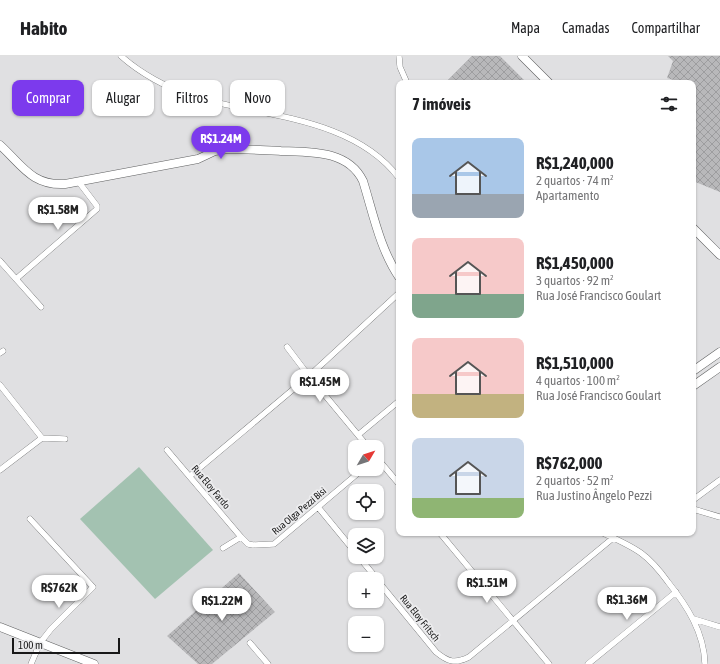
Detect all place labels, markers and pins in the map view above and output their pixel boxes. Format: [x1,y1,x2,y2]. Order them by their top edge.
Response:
pin: R$1.24M [184,126,258,160]
pin: R$1.58M [21,197,95,231]
pin: R$1.45M [283,369,357,403]
pin: R$1.51M [450,570,524,604]
pin: R$762K [26,575,92,609]
pin: R$1.36M [590,587,664,621]
pin: R$1.22M [185,588,259,622]

